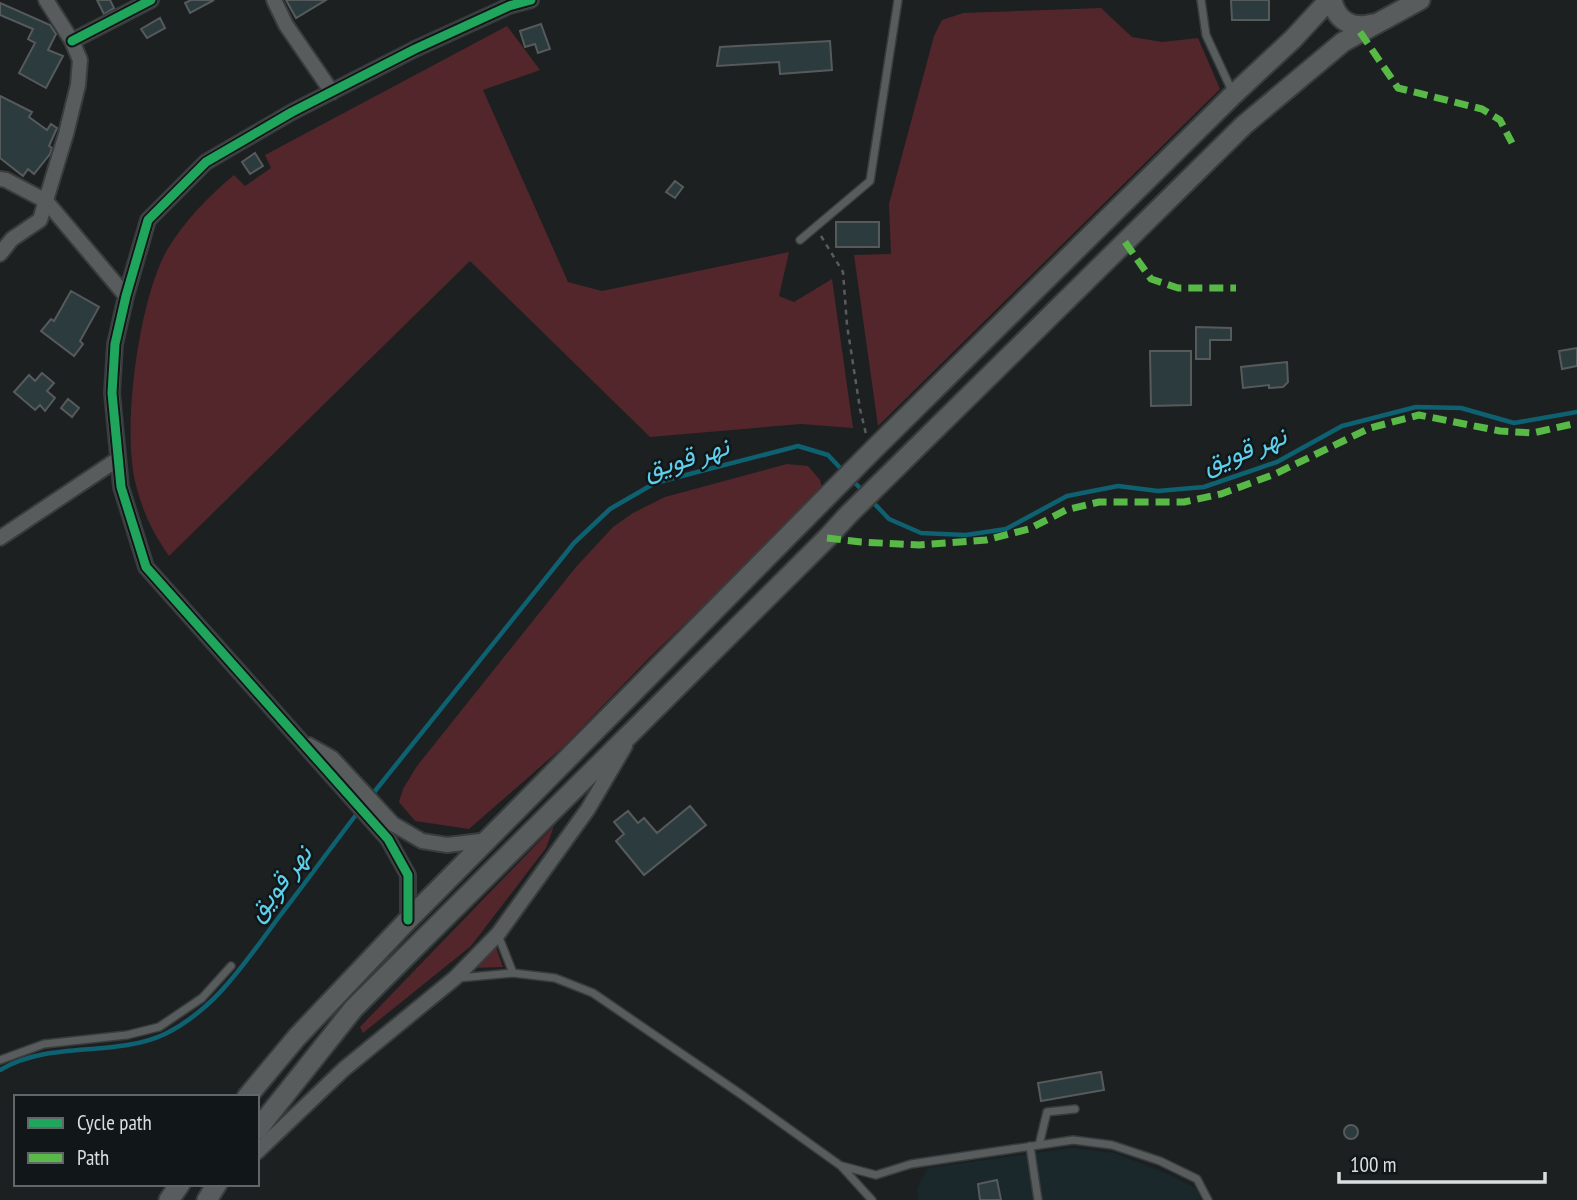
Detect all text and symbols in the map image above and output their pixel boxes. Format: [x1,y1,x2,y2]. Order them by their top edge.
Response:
water label: نهر قويق [1197,418,1292,481]
water label: نهر قويق [639,428,734,486]
water label: نهر قويق [239,837,320,927]
legend [14,1095,259,1186]
text: Cycle path [77,1109,152,1136]
scale bar [1339,1140,1546,1184]
text: Path [77,1144,109,1171]
text: 100 m [1350,1151,1396,1178]

